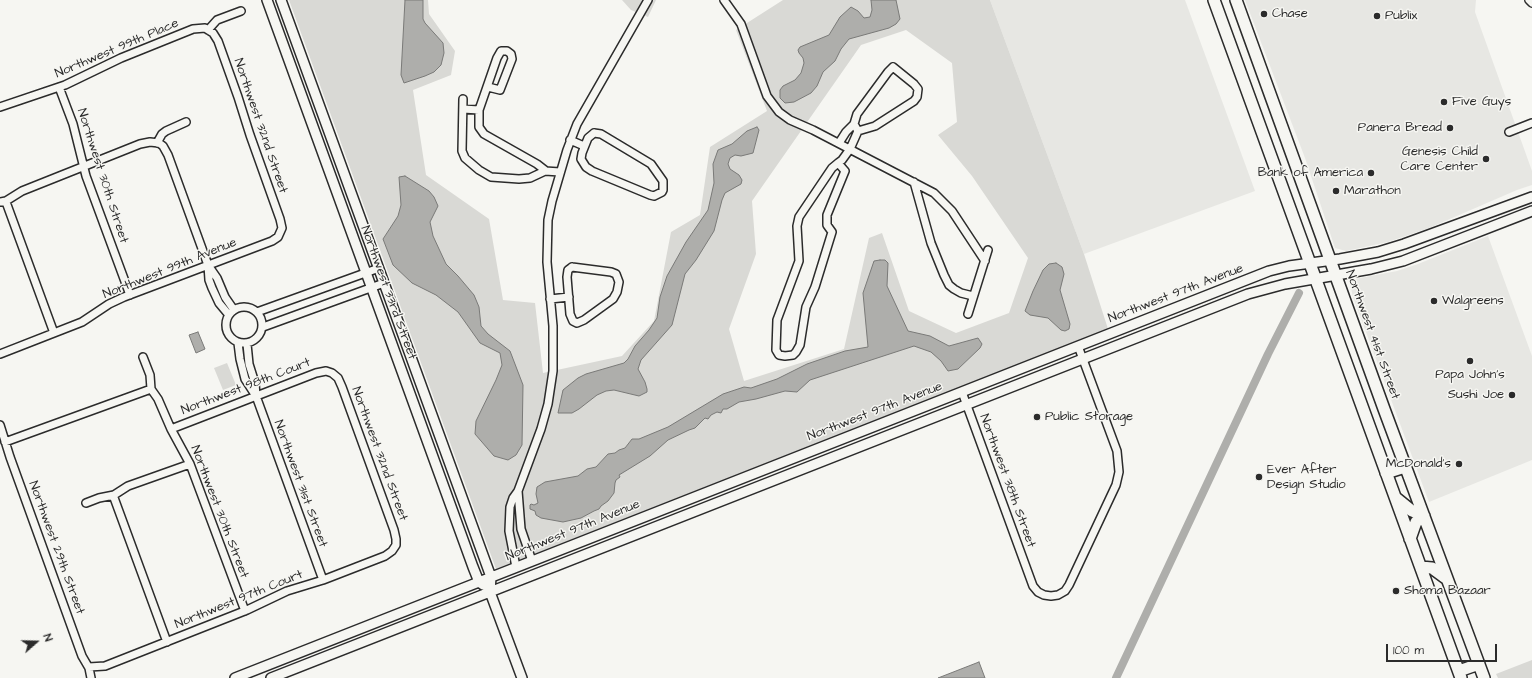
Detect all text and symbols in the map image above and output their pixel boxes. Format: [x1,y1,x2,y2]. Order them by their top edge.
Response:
place label: Chase [1272,6,1308,22]
place label: Publix [1385,8,1417,24]
marker: Chase [1259,9,1269,19]
marker: Publix [1372,11,1382,21]
street label: Northwest 99th Place [53,16,181,82]
street label: Northwest 32nd Street [230,57,290,195]
place label: Five Guys [1452,94,1511,110]
marker: Five Guys [1439,97,1449,107]
street label: Northwest 30th Street [73,107,131,245]
place label: Panera Bread [1358,120,1442,136]
marker: Panera Bread [1445,123,1455,133]
place label: Genesis Child Care Center [1401,144,1478,175]
marker: Genesis Child Care Center [1481,154,1491,164]
place label: Bank of America [1258,165,1363,181]
marker: Bank of America [1366,168,1376,178]
place label: Marathon [1344,183,1401,199]
marker: Marathon [1331,186,1341,196]
street label: Northwest 33rd Street [357,224,419,362]
street label: Northwest 99th Avenue [101,235,239,303]
street label: Northwest 97th Avenue [1106,261,1246,327]
street label: Northwest 41st Street [1341,268,1403,402]
place label: Walgreens [1442,293,1504,309]
marker: Walgreens [1429,296,1439,306]
street label: Northwest 98th Court [179,355,313,419]
marker: Papa John's [1465,356,1475,366]
place label: Papa John's [1435,367,1505,383]
street label: Northwest 97th Avenue [805,379,945,445]
street label: Northwest 32nd Street [347,385,411,523]
place label: Sushi Joe [1448,387,1504,403]
marker: Sushi Joe [1507,390,1517,400]
place label: Public Storage [1045,409,1133,425]
street label: Northwest 38th Street [976,412,1038,550]
marker: Public Storage [1032,412,1042,422]
street label: Northwest 31st Street [270,418,330,550]
street label: Northwest 30th Street [187,444,251,580]
place label: McDonald's [1386,456,1451,472]
marker: McDonald's [1454,459,1464,469]
place label: Ever After Design Studio [1267,462,1346,493]
marker: Ever After Design Studio [1254,472,1264,482]
street label: Northwest 29th Street [25,479,87,617]
street label: Northwest 97th Avenue [504,497,642,565]
street label: Northwest 97th Court [173,567,305,633]
place label: Shoma Bazaar [1404,583,1491,599]
marker: Shoma Bazaar [1391,586,1401,596]
north arrow [16,622,56,662]
text: N [40,632,56,644]
scale bar [1388,636,1499,662]
text: 100 m [1393,642,1424,659]

